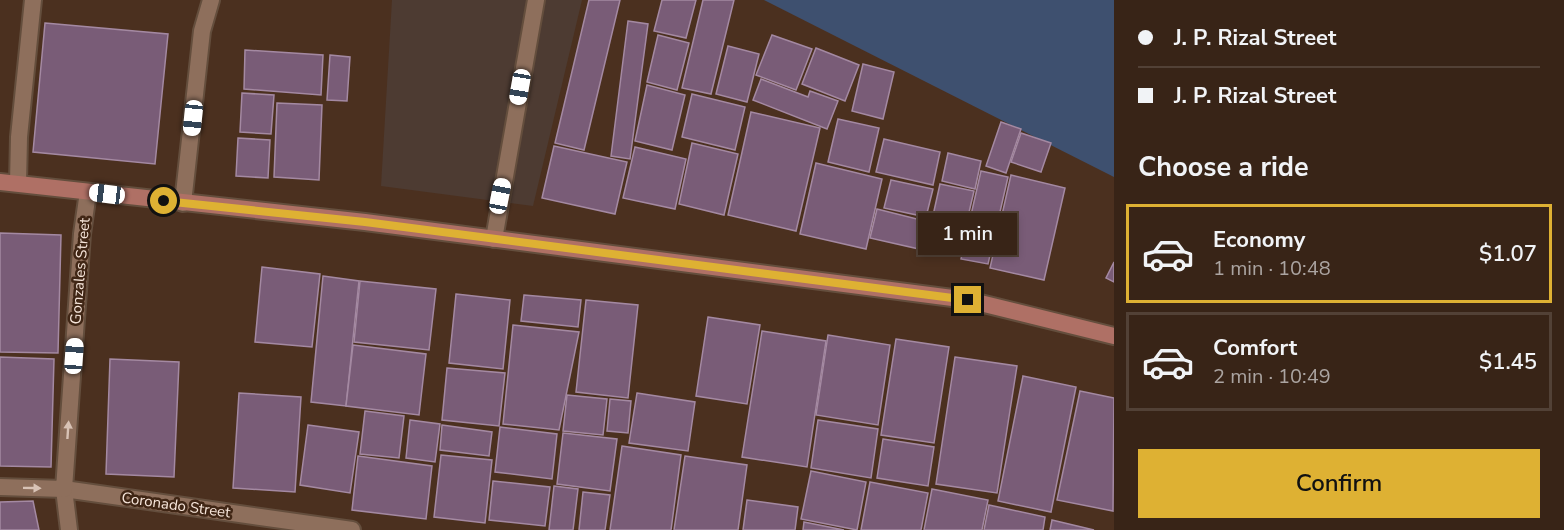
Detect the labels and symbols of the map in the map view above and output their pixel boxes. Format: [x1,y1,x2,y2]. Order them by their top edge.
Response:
car [508,68,532,106]
car [182,99,204,137]
car [488,177,512,215]
car [88,183,126,205]
route start [150,187,177,214]
callout: 1 min [918,213,1018,255]
street label: Gonzales Street [65,216,95,325]
route end [954,286,981,313]
car [64,337,84,375]
one-way arrow [63,421,73,440]
one-way arrow [22,483,41,493]
street label: Coronado Street [120,487,233,523]

